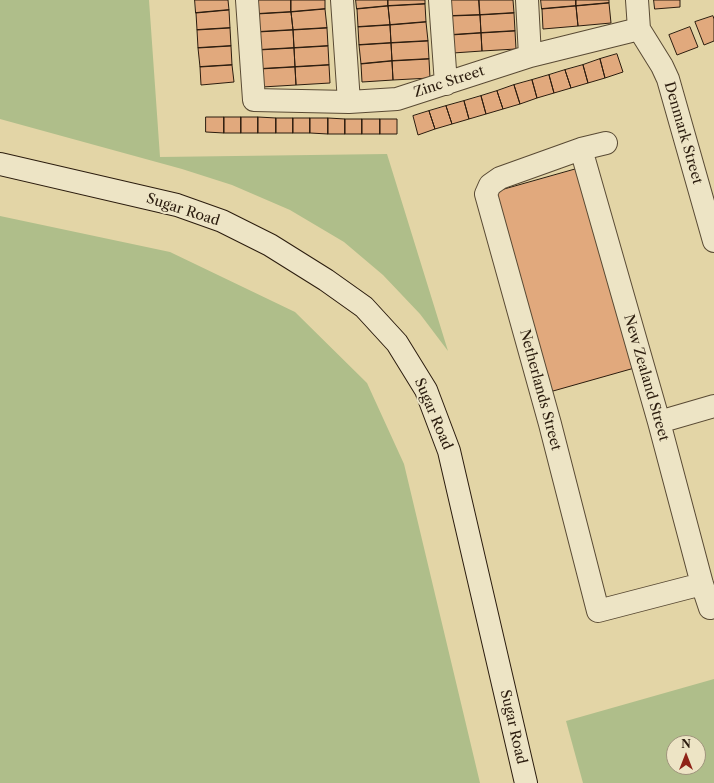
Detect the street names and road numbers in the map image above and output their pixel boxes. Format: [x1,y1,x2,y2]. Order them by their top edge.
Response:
street label: Zinc Street [412,63,486,101]
street label: Denmark Street [660,80,706,186]
street label: Sugar Road [144,190,222,230]
street label: New Zealand Street [620,313,672,443]
street label: Netherlands Street [516,328,564,452]
street label: Sugar Road [410,376,456,452]
street label: Sugar Road [496,688,530,766]

